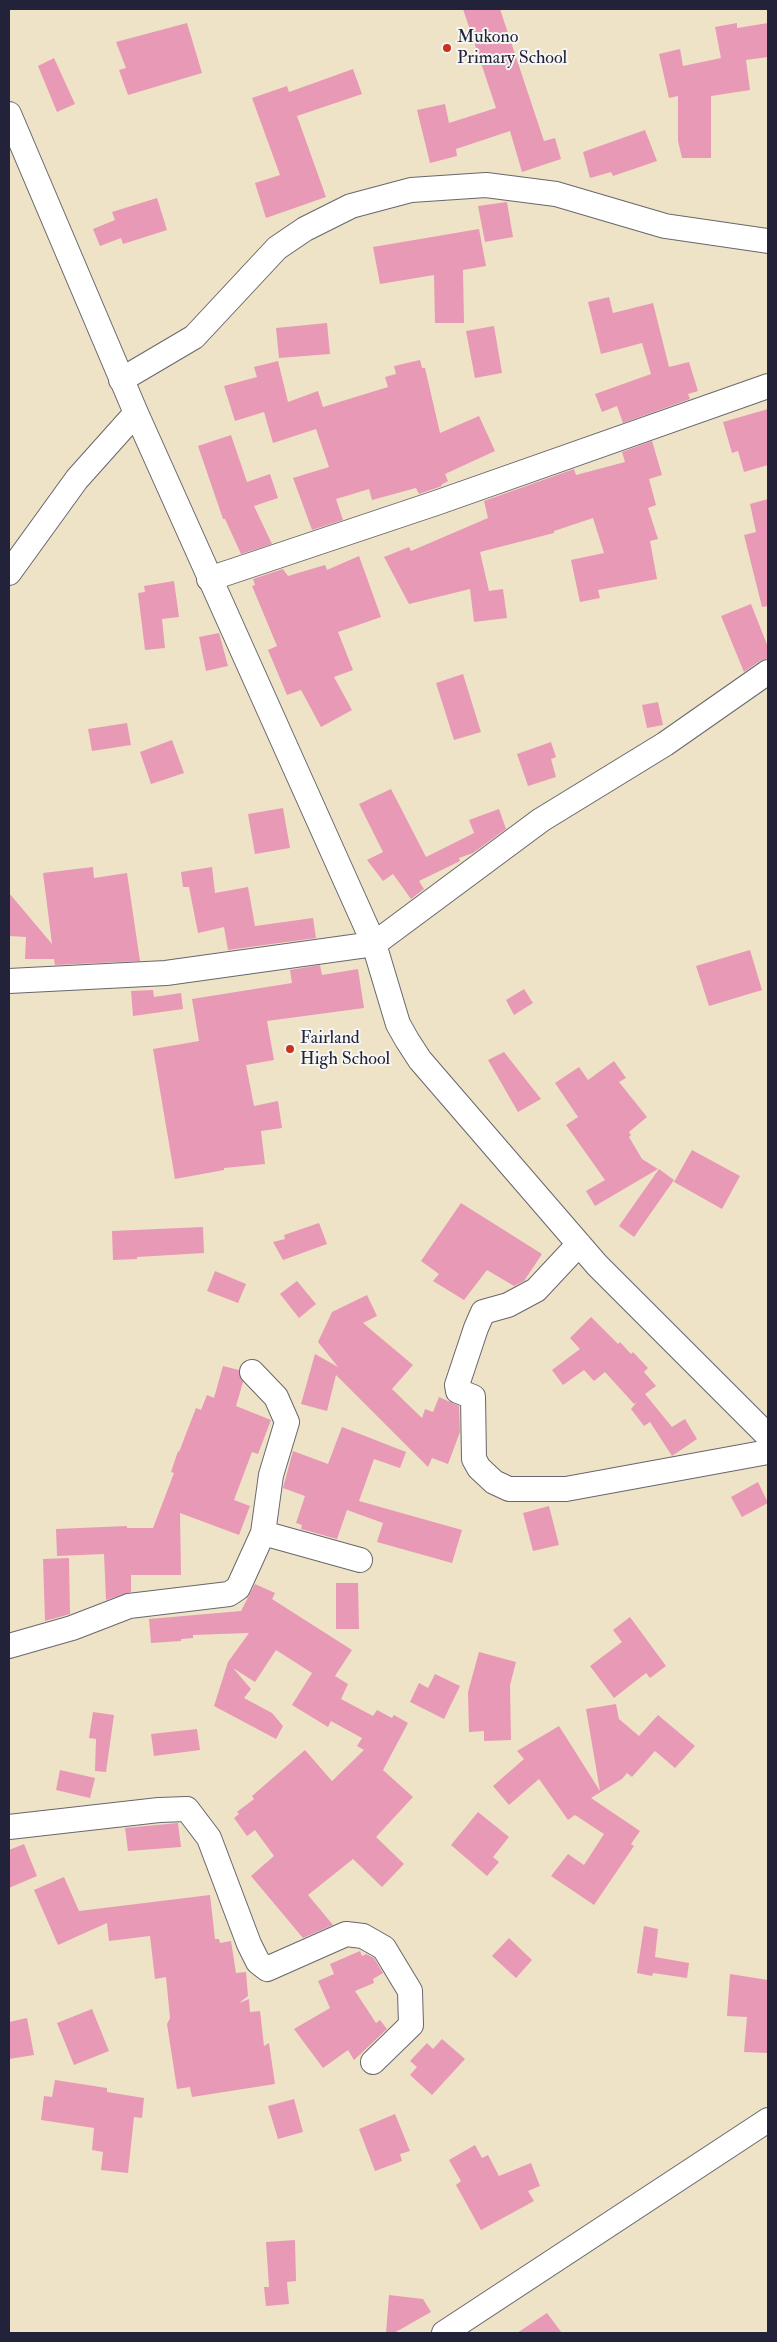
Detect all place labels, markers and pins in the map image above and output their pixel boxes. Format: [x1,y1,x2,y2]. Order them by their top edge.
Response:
place label: Mukono Primary School [457,27,567,70]
marker: Mukono Primary School [441,42,453,54]
place label: Fairland High School [300,1028,390,1070]
marker: Fairland High School [284,1043,296,1055]

